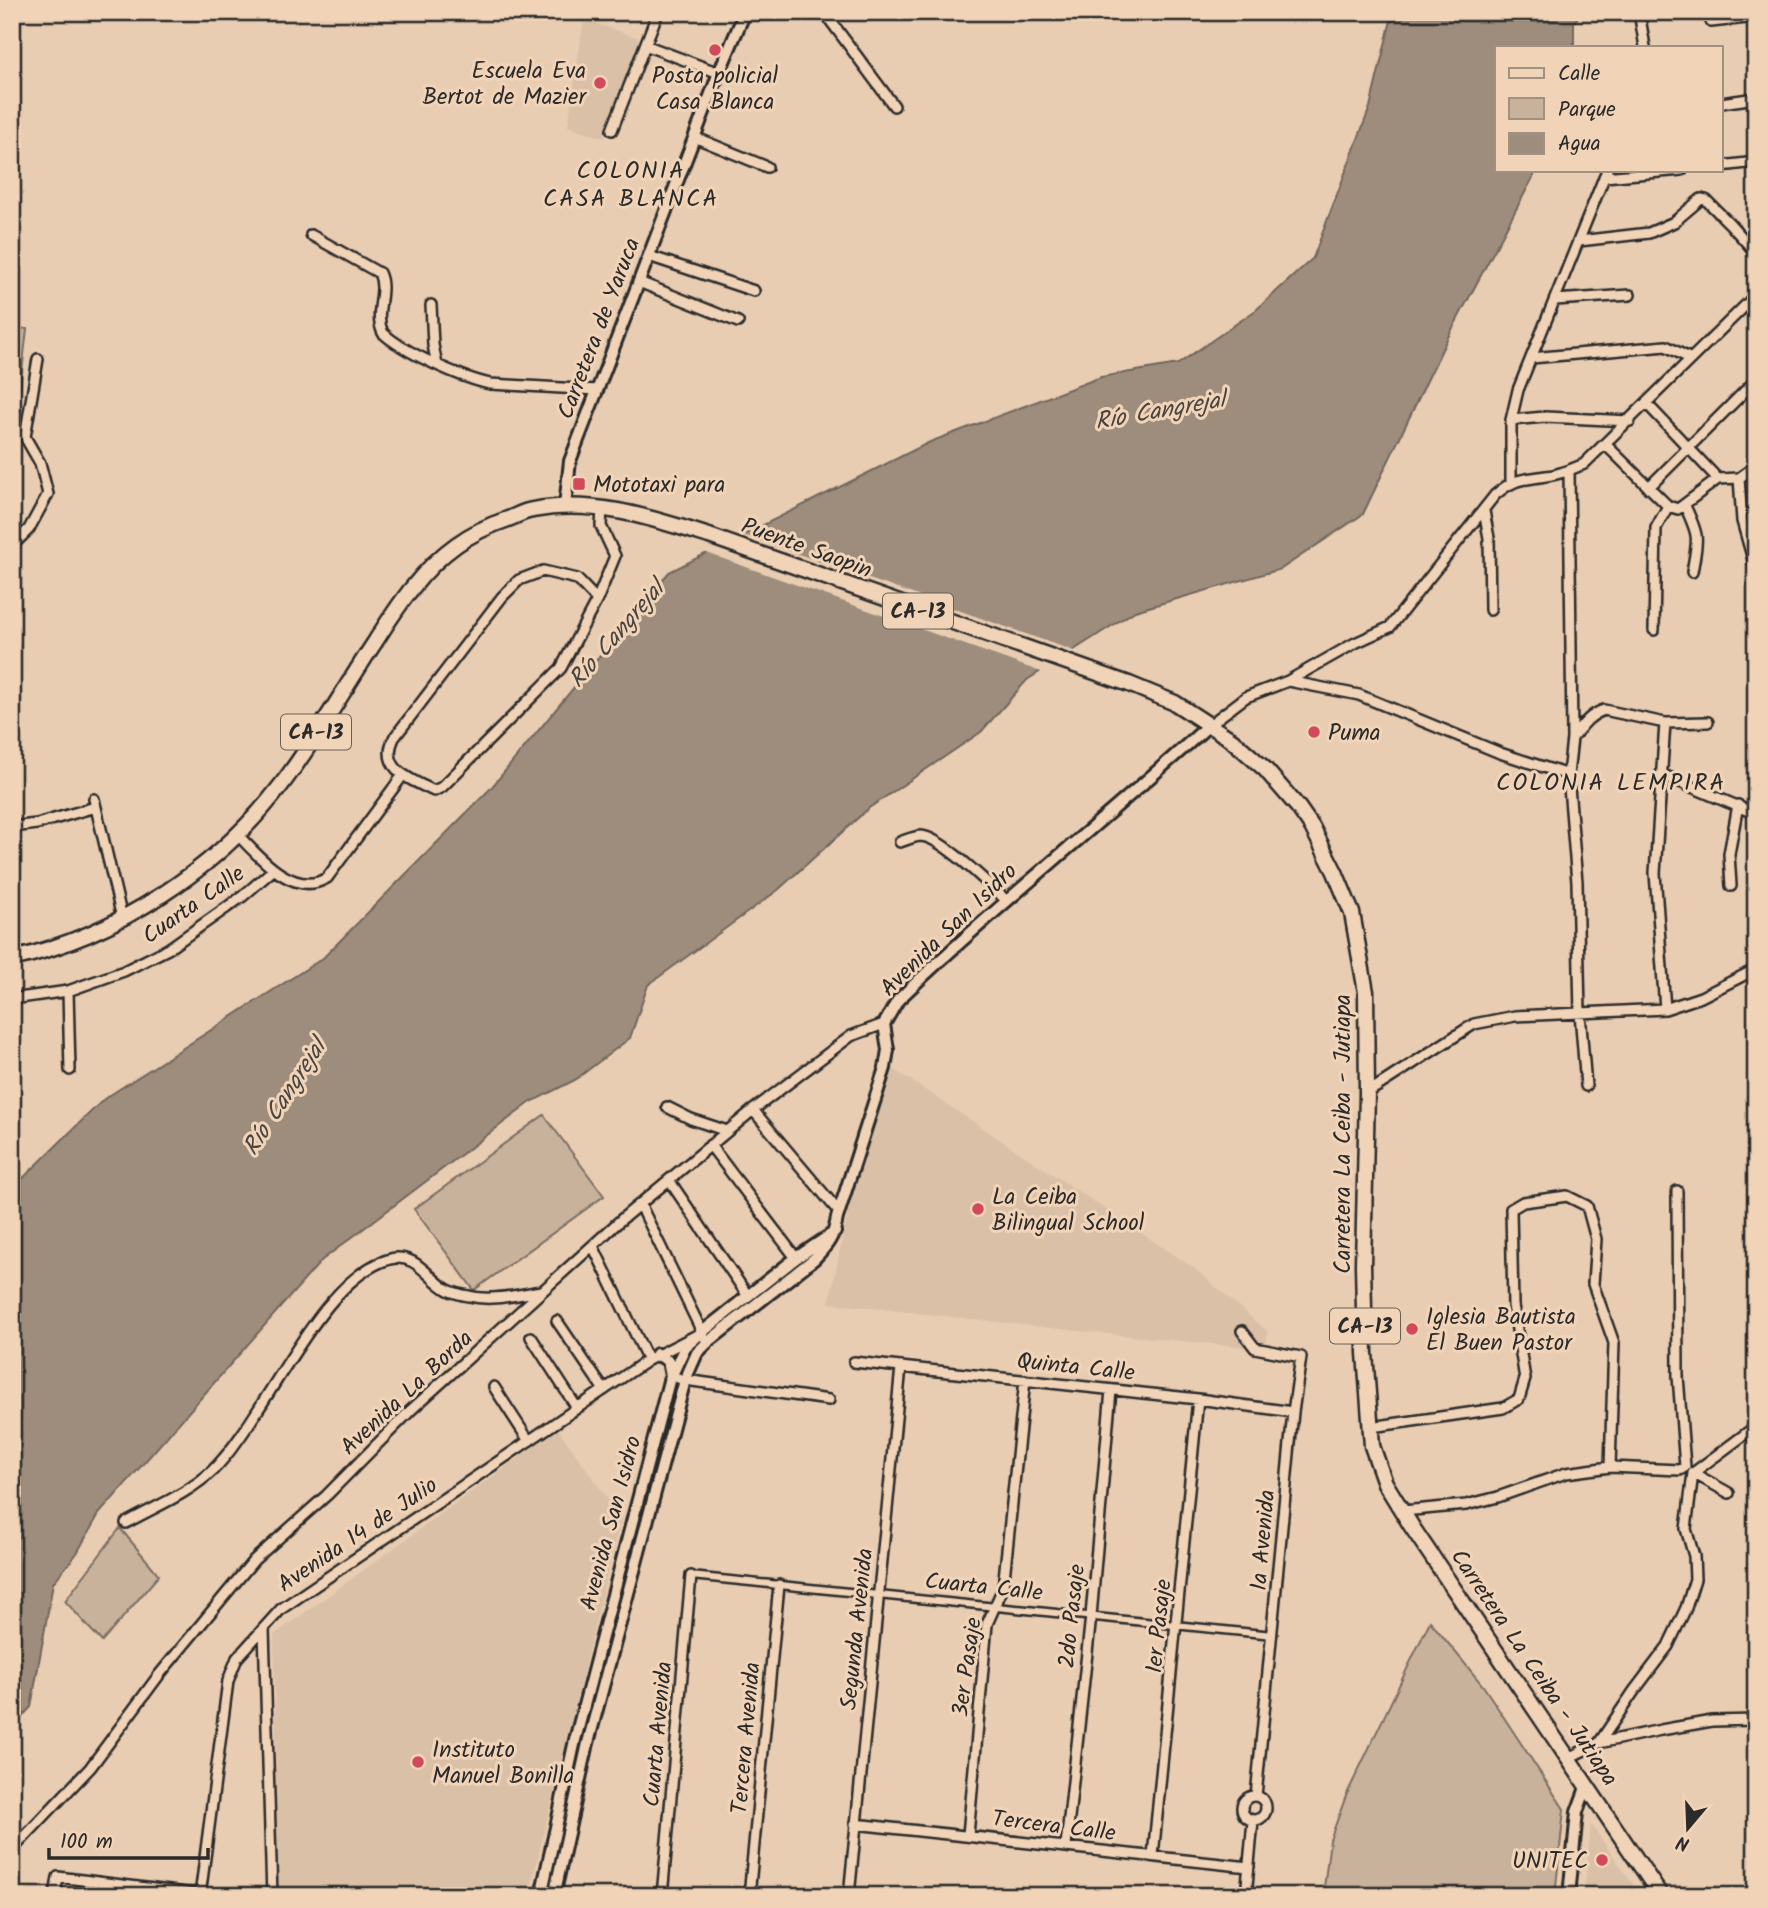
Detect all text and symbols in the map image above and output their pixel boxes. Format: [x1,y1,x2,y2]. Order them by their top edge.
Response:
marker: Posta policial Casa Blanca [707,42,723,58]
legend [1495,46,1722,172]
place label: Escuela Eva Bertot de Mazier [422,54,587,116]
text: Calle [1558,58,1601,91]
place label: Posta policial Casa Blanca [652,59,778,121]
marker: Escuela Eva Bertot de Mazier [592,75,608,91]
text: Parque [1558,94,1616,127]
text: Agua [1558,128,1601,161]
district label: COLONIA CASA BLANCA [543,152,719,219]
street label: Carretera de Yaruca [549,233,651,425]
water label: Río Cangrejal [1092,380,1233,442]
place label: Mototaxi para [593,468,725,504]
marker: Mototaxi para [571,476,587,492]
street label: Puente Saopin [736,509,877,589]
water label: Río Cangrejal [559,569,678,698]
road number: CA-13 [883,594,953,628]
road number: CA-13 [281,714,351,750]
place label: Puma [1328,716,1381,752]
marker: Puma [1306,724,1322,740]
district label: COLONIA LEMPIRA [1496,764,1726,803]
street label: Avenida San Isidro [872,855,1027,1006]
street label: Cuarta Calle [135,857,253,954]
street label: Carretera La Ceiba - Jutiapa [1326,994,1362,1274]
water label: Río Cangrejal [233,1028,340,1164]
place label: La Ceiba Bilingual School [992,1180,1145,1242]
marker: La Ceiba Bilingual School [970,1201,986,1217]
place label: Iglesia Bautista El Buen Pastor [1426,1300,1576,1362]
road number: CA-13 [1330,1308,1400,1344]
marker: Iglesia Bautista El Buen Pastor [1404,1321,1420,1337]
street label: Avenida La Borda [333,1322,482,1465]
street label: Quinta Calle [1015,1344,1137,1392]
street label: Avenida San Isidro [571,1432,653,1615]
street label: Avenida 14 de Julio [271,1469,446,1603]
street label: 1a Avenida [1242,1488,1286,1592]
street label: Carretera La Ceiba - Jutiapa [1440,1542,1627,1794]
street label: Segunda Avenida [832,1547,884,1712]
street label: 2do Pasaje [1050,1562,1096,1670]
street label: Cuarta Calle [923,1564,1045,1612]
street label: 1er Pasaje [1137,1577,1183,1675]
street label: 3er Pasaje [943,1615,993,1719]
street label: Cuarta Avenida [635,1660,683,1809]
street label: Tercera Avenida [722,1661,772,1816]
place label: Instituto Manuel Bonilla [432,1733,574,1795]
marker: Instituto Manuel Bonilla [410,1754,426,1770]
north arrow [1652,1792,1722,1862]
street label: Tercera Calle [990,1802,1118,1852]
scale bar [49,1817,208,1861]
text: 100 m [60,1826,113,1859]
text: N [1673,1826,1694,1858]
place label: UNITEC [1512,1844,1588,1880]
marker: UNITEC [1594,1852,1610,1868]

